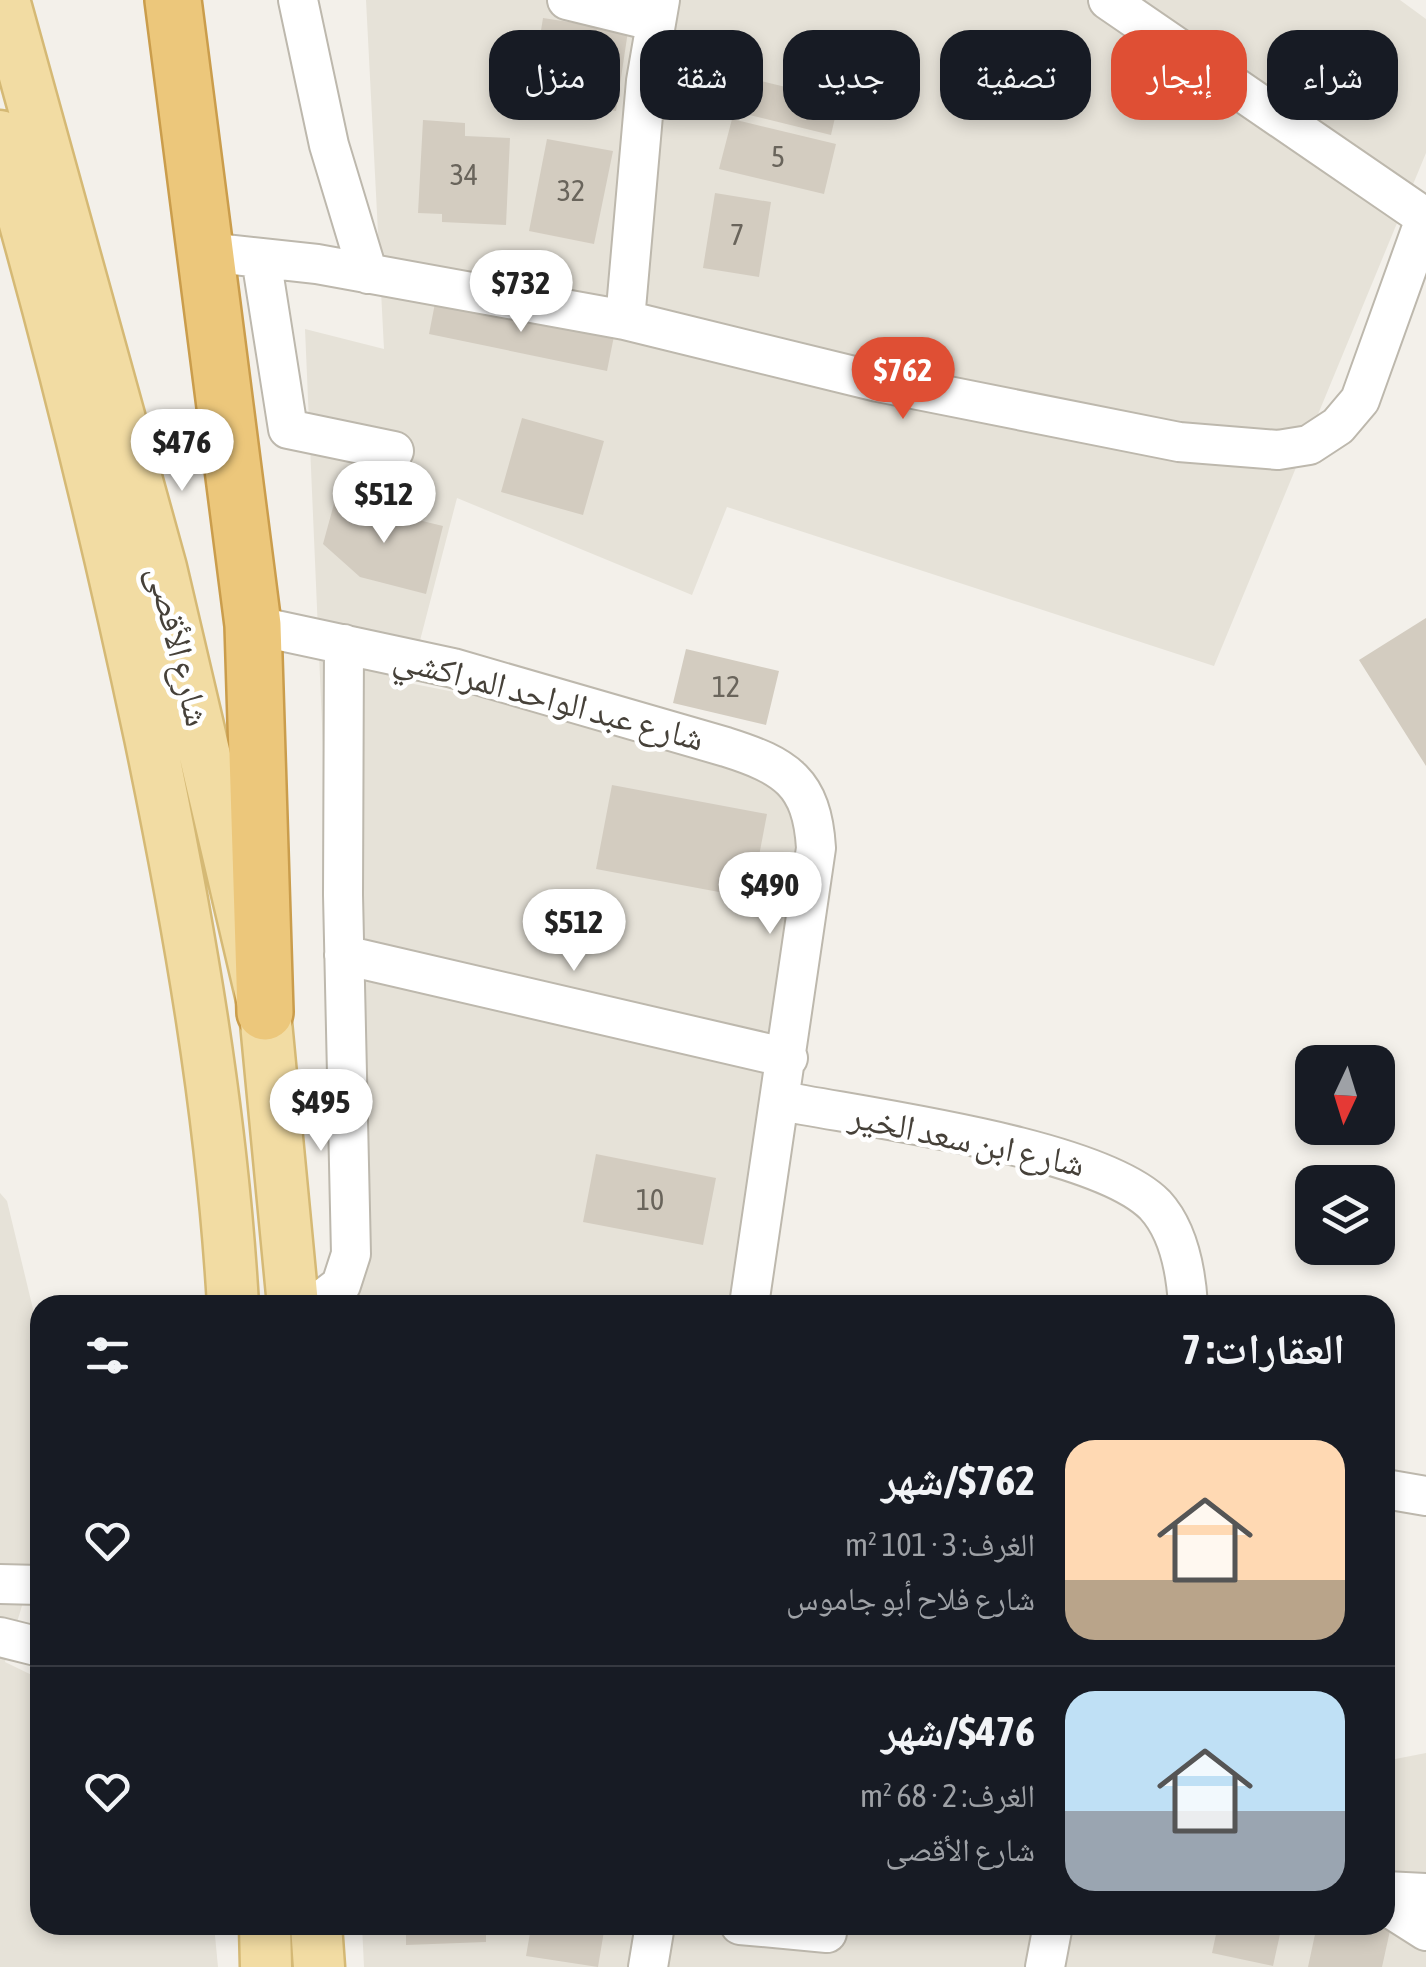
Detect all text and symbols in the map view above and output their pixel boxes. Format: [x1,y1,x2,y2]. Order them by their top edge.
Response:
chip: منزل [489,30,620,120]
chip: شقة [640,30,763,120]
chip: جديد [783,30,920,120]
chip: تصفية [940,30,1091,120]
chip: إيجار [1111,30,1247,120]
chip: شراء [1267,30,1398,120]
house number: 5 [771,139,785,173]
house number: 34 [450,157,478,191]
house number: 32 [557,173,585,207]
house number: 7 [730,217,744,251]
pin: $732 [462,250,580,335]
text: $732 [492,264,550,301]
pin: $762 [844,337,962,422]
text: $762 [874,351,932,388]
pin: $476 [123,409,241,494]
text: $476 [153,423,211,460]
pin: $512 [325,461,443,546]
text: $512 [355,475,413,512]
street label: شارع الأقصى [138,561,219,731]
street label: شارع عبد الواحد المراكشي [388,636,709,766]
house number: 12 [712,669,740,703]
pin: $490 [711,852,829,937]
text: $490 [741,866,799,903]
pin: $512 [515,889,633,974]
text: $512 [545,903,603,940]
north arrow [1295,1045,1395,1145]
map controls [1295,1045,1395,1265]
pin: $495 [262,1069,380,1154]
text: $495 [292,1083,350,1120]
street label: شارع ابن سعد الخير [844,1094,1088,1186]
button: layers [1295,1165,1395,1265]
house number: 10 [636,1182,664,1216]
text: العقارات: 7 [1181,1325,1345,1373]
icon: filters [80,1328,135,1383]
text: $762/شهر [881,1456,1035,1504]
icon: home [1145,1480,1265,1600]
icon: heart [80,1513,135,1568]
text: الغرف: 3 · 101 m² [845,1526,1035,1563]
text: شارع فلاح أبو جاموس [786,1580,1035,1617]
text: $476/شهر [881,1707,1035,1755]
icon: home [1145,1731,1265,1851]
icon: heart [80,1764,135,1819]
text: الغرف: 2 · 68 m² [860,1777,1035,1814]
text: شارع الأقصى [885,1831,1035,1868]

